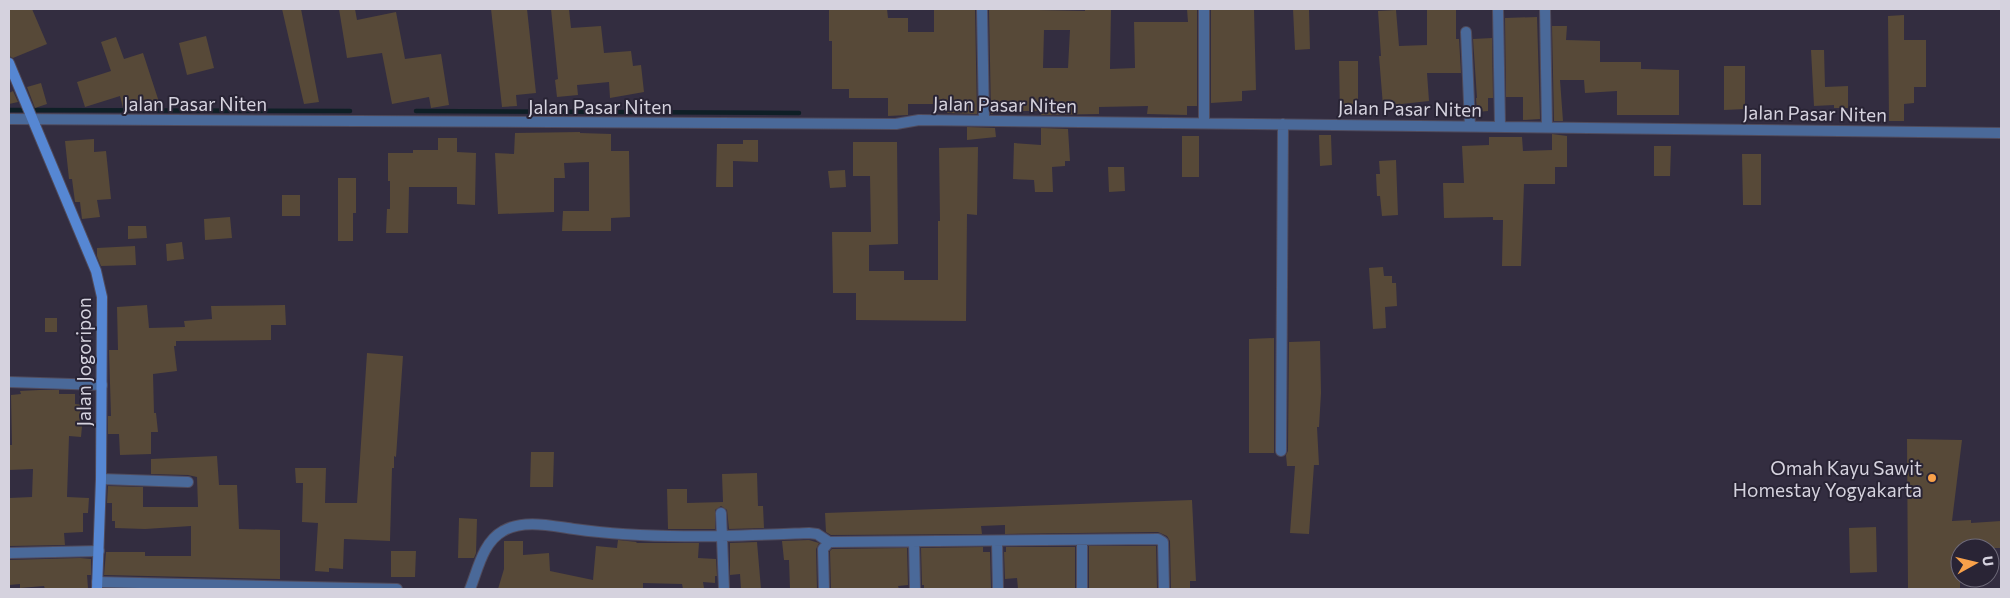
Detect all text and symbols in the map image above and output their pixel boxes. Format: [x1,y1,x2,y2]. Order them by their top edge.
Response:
street label: Jalan Pasar Niten [933,91,1077,117]
street label: Jalan Pasar Niten [123,92,267,115]
street label: Jalan Pasar Niten [528,95,672,118]
street label: Jalan Pasar Niten [1338,95,1482,121]
street label: Jalan Pasar Niten [1743,100,1887,126]
street label: Jalan Jogoripon [72,297,95,427]
place label: Omah Kayu Sawit Homestay Yogyakarta [1733,456,1922,501]
marker: Omah Kayu Sawit Homestay Yogyakarta [1926,472,1938,484]
north arrow [1950,538,2000,588]
text: U [1979,555,1997,567]

